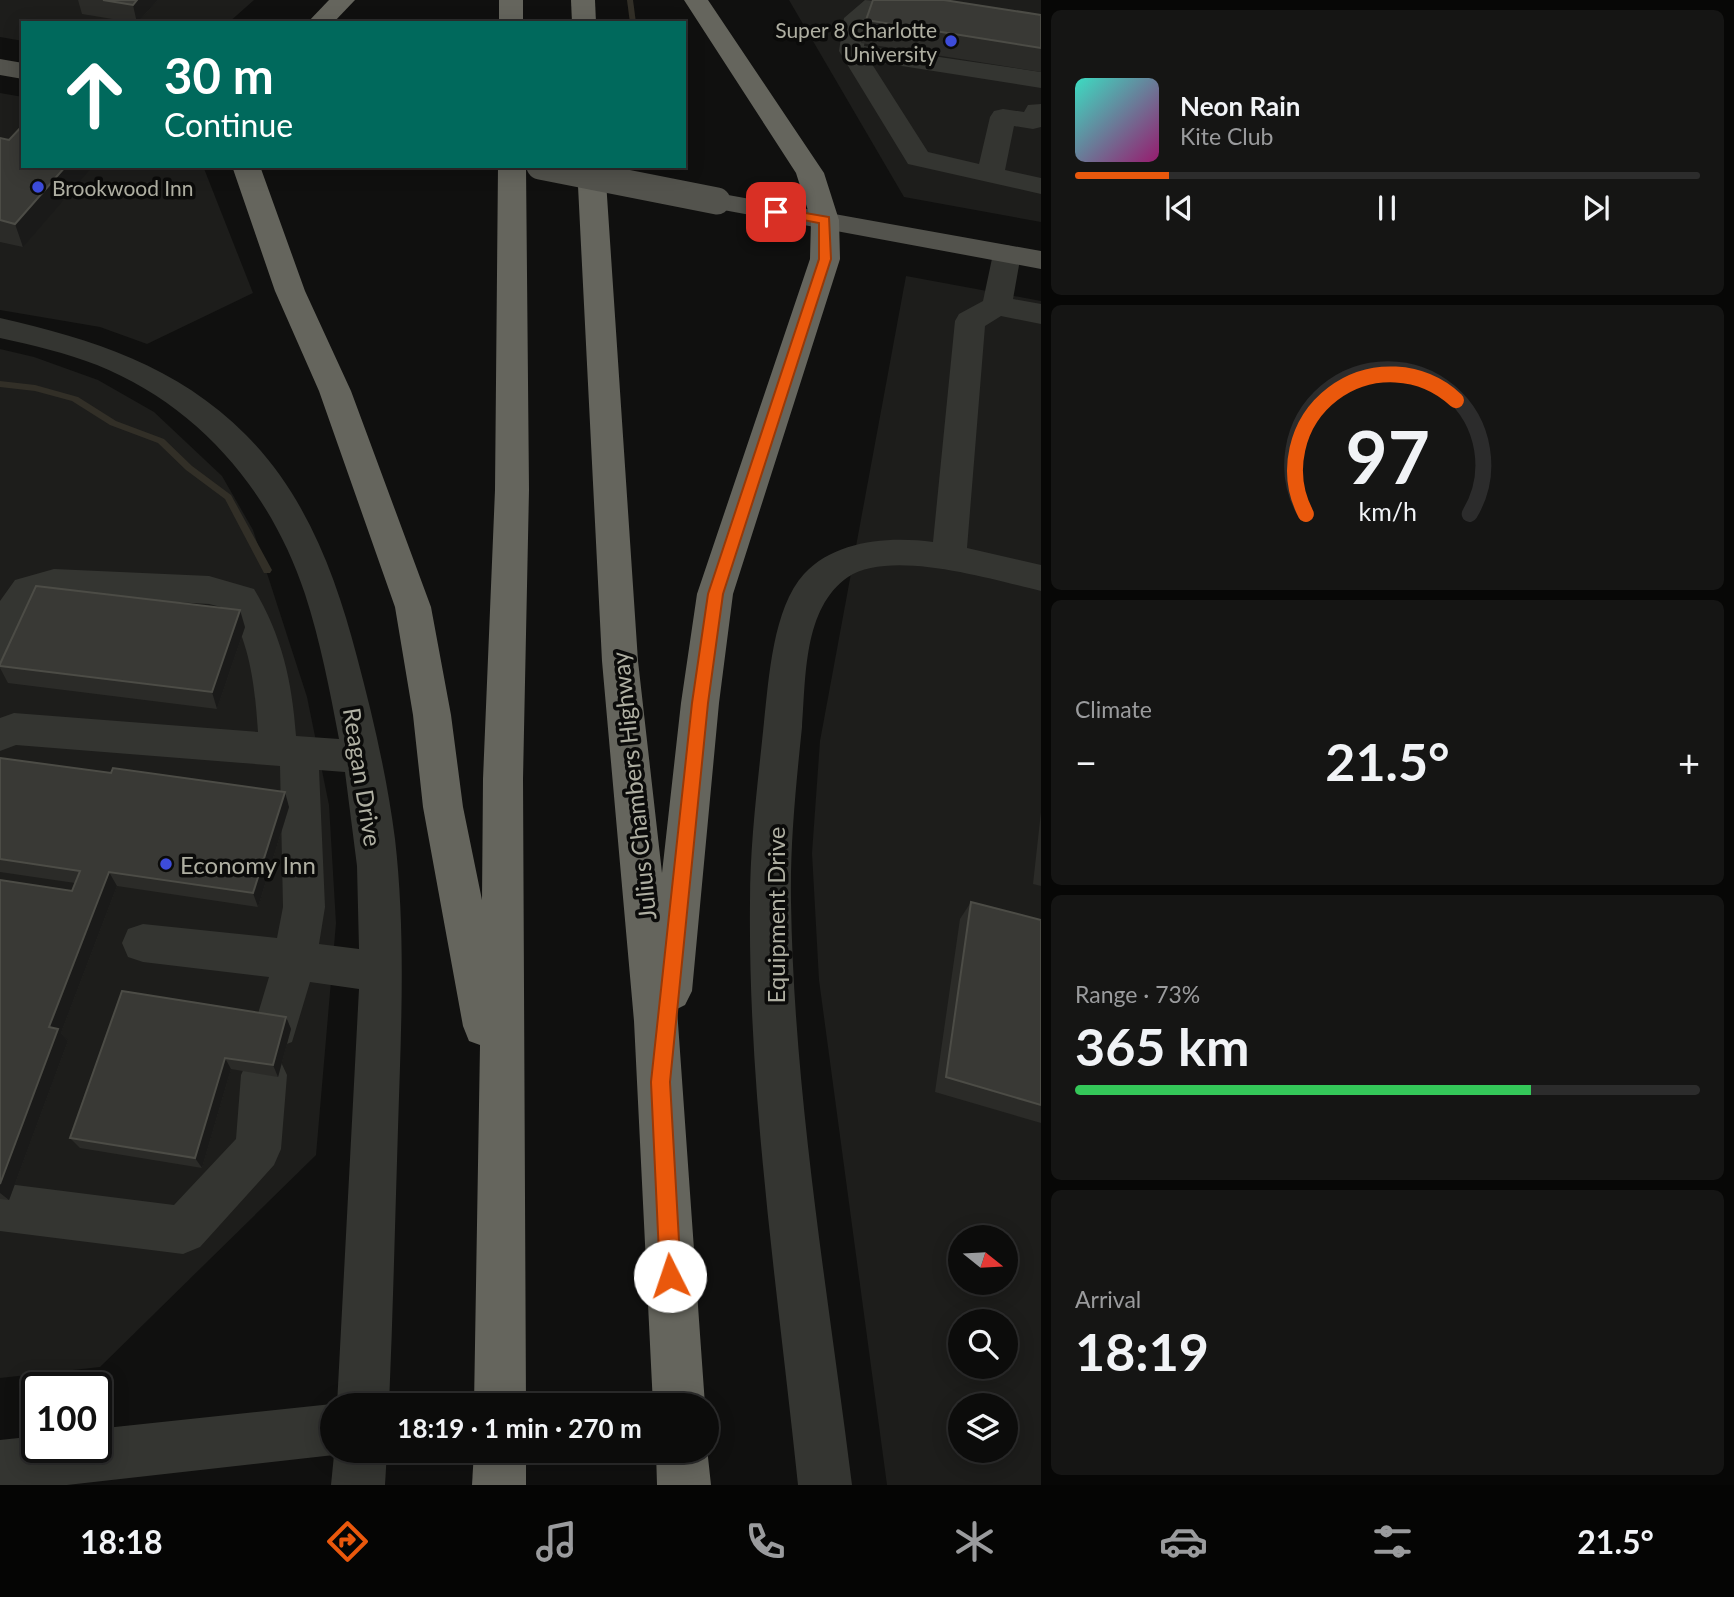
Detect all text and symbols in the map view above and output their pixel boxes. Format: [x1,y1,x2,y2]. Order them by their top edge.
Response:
place label: Super 8 Charlotte University [775,17,937,66]
marker: Super 8 Charlotte University [943,33,959,49]
text: 30 m [164,46,274,104]
icon: ahead [49,49,140,140]
text: Neon Rain [1180,90,1300,122]
text: Continue [164,105,293,144]
text: Kite Club [1180,122,1273,150]
place label: Brookwood Inn [52,175,194,200]
marker: Brookwood Inn [30,179,46,195]
pin [746,182,806,242]
icon: previous [1160,189,1198,227]
icon: pause [1368,189,1406,227]
icon: next [1577,189,1615,227]
icon: arrive [757,193,795,231]
text: 97 [1345,412,1430,500]
text: km/h [1358,495,1417,525]
street label: Julius Chambers Highway [604,650,661,921]
text: Climate [1075,695,1152,723]
street label: Reagan Drive [338,706,388,848]
text: 21.5° [1325,730,1450,792]
text: − [1075,739,1097,785]
text: + [1678,739,1700,785]
street label: Equipment Drive [761,827,790,1004]
place label: Economy Inn [180,850,316,879]
marker: Economy Inn [158,856,174,872]
text: Range · 73% [1075,980,1200,1008]
text: 365 km [1075,1015,1249,1077]
north arrow [948,1225,1018,1295]
map controls [948,1225,1018,1463]
position arrow [633,1239,707,1313]
text: Arrival [1075,1285,1141,1313]
button: search [948,1309,1018,1379]
text: 18:19 [1075,1320,1209,1382]
speed limit sign: 100 [21,1372,112,1463]
button: layers [948,1393,1018,1463]
text: 18:19 · 1 min · 270 m [397,1412,642,1444]
icon: directions [323,1517,372,1566]
icon: music [532,1517,581,1566]
icon: phone [741,1517,790,1566]
icon: climate [950,1517,999,1566]
icon: car [1159,1517,1208,1566]
icon: filters [1368,1517,1417,1566]
text: 18:18 [80,1522,163,1561]
text: 21.5° [1577,1522,1654,1561]

